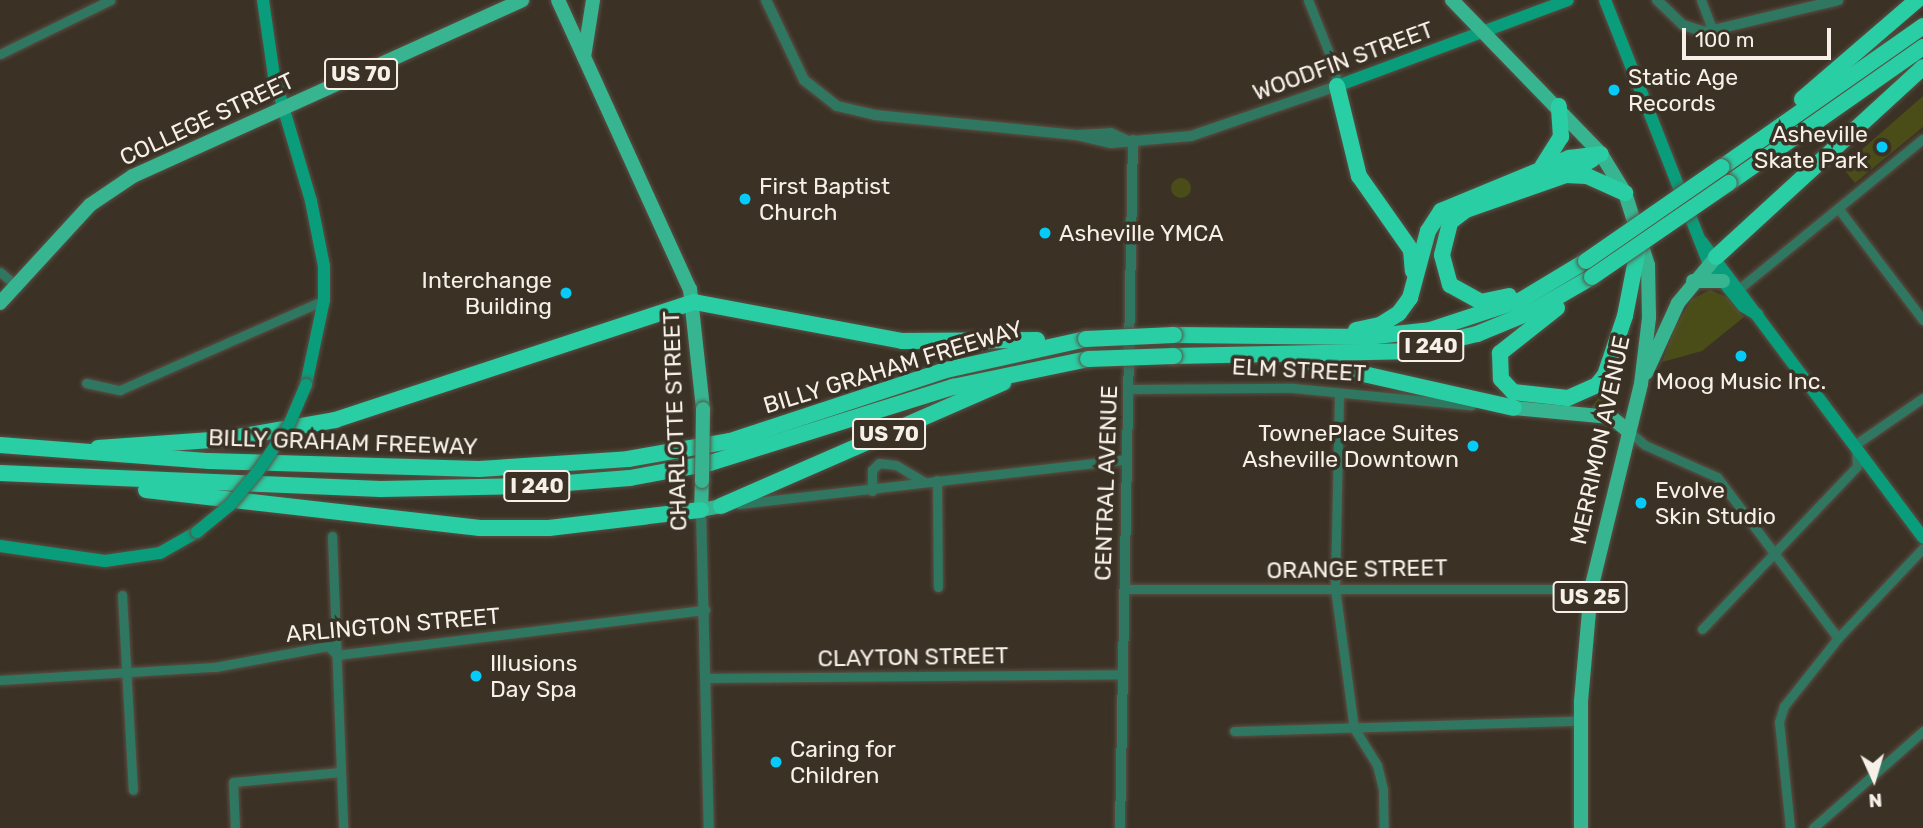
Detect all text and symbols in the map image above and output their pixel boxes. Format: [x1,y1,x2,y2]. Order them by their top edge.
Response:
scale bar [1685,14,1834,58]
street label: WOODFIN STREET [1249,15,1437,107]
text: 100 m [1695,27,1754,52]
road number: US 70 [322,56,400,92]
place label: Static Age Records [1628,63,1739,117]
street label: COLLEGE STREET [115,66,299,172]
marker: Static Age Records [1606,82,1622,98]
place label: Asheville Skate Park [1754,120,1868,174]
marker: Asheville Skate Park [1874,139,1890,155]
place label: First Baptist Church [759,172,890,226]
marker: First Baptist Church [737,191,753,207]
place label: Asheville YMCA [1059,219,1224,247]
marker: Asheville YMCA [1037,225,1053,241]
place label: Interchange Building [422,266,552,320]
marker: Interchange Building [558,285,574,301]
street label: CHARLOTTE STREET [657,311,693,531]
street label: BILLY GRAHAM FREEWAY [760,314,1026,420]
road number: I 240 [1396,328,1466,364]
street label: MERRIMON AVENUE [1564,333,1636,547]
marker: Moog Music Inc. [1733,348,1749,364]
street label: ELM STREET [1231,353,1367,387]
place label: Moog Music Inc. [1656,367,1826,395]
street label: CENTRAL AVENUE [1089,384,1123,582]
road number: US 70 [850,416,928,452]
place label: TownePlace Suites Asheville Downtown [1242,419,1459,473]
street label: BILLY GRAHAM FREEWAY [207,423,479,461]
marker: TownePlace Suites Asheville Downtown [1465,438,1481,454]
road number: I 240 [502,468,572,504]
place label: Evolve Skin Studio [1655,476,1776,530]
marker: Evolve Skin Studio [1633,495,1649,511]
street label: ORANGE STREET [1266,554,1448,584]
road number: US 25 [1552,580,1628,614]
street label: ARLINGTON STREET [285,602,501,648]
street label: CLAYTON STREET [817,642,1009,672]
place label: Illusions Day Spa [490,649,577,703]
marker: Illusions Day Spa [468,668,484,684]
place label: Caring for Children [790,735,896,789]
north arrow [1839,744,1909,814]
marker: Caring for Children [768,754,784,770]
text: N [1868,788,1883,812]

